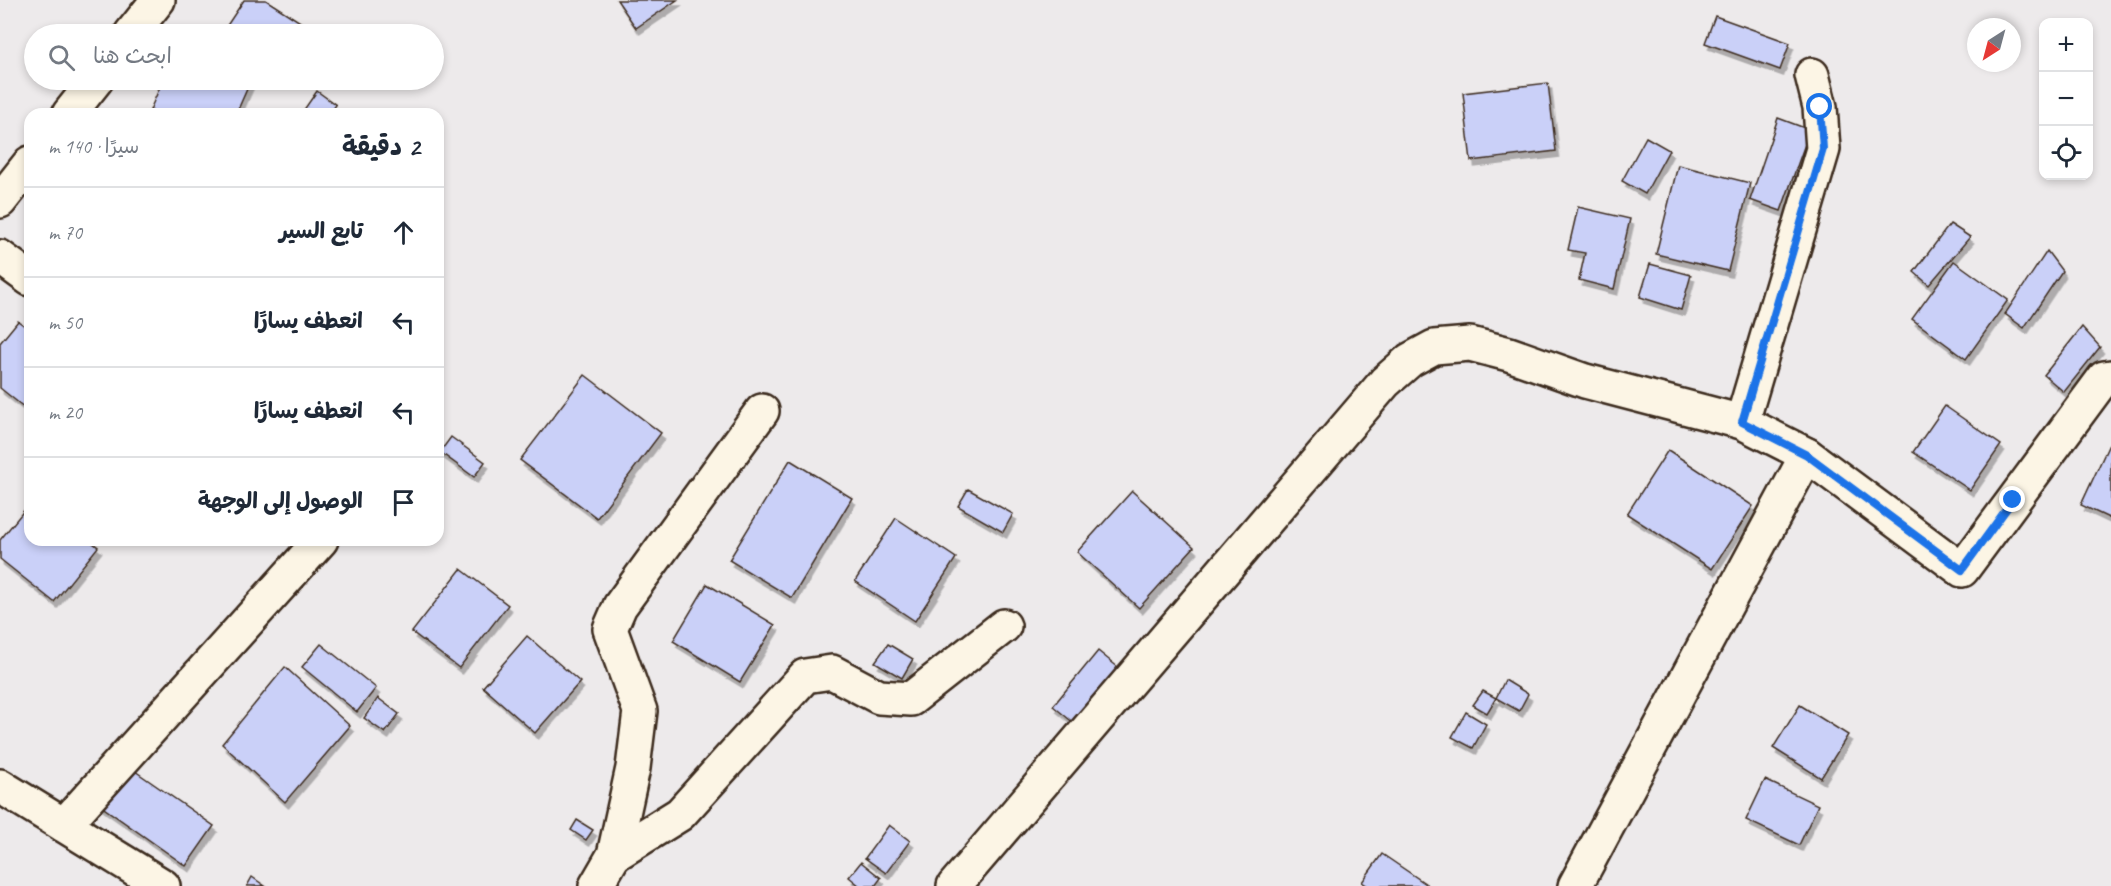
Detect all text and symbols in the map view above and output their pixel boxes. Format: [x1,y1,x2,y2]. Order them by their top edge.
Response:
north arrow [1967,18,2021,72]
map controls [2039,18,2093,180]
button: + [2039,18,2093,72]
search box [24,24,444,90]
icon: search [45,41,78,74]
text: ابحث هنا [93,42,172,70]
button: − [2039,72,2093,126]
route start [1806,93,1832,119]
button: locate [2039,126,2093,180]
text: 2 دقيقة [342,130,420,163]
text: سيرًا · 140 m [48,134,139,159]
icon: ahead [387,216,420,249]
text: تابع السير [279,217,363,245]
text: 70 m [48,220,82,245]
icon: left [387,306,420,339]
text: انعطف يسارًا [254,307,363,335]
text: 50 m [48,310,82,335]
icon: left [387,396,420,429]
text: انعطف يسارًا [254,397,363,425]
text: 20 m [48,400,82,425]
icon: arrive [387,486,420,519]
route end [1999,486,2025,512]
text: الوصول إلى الوجهة [198,487,363,515]

